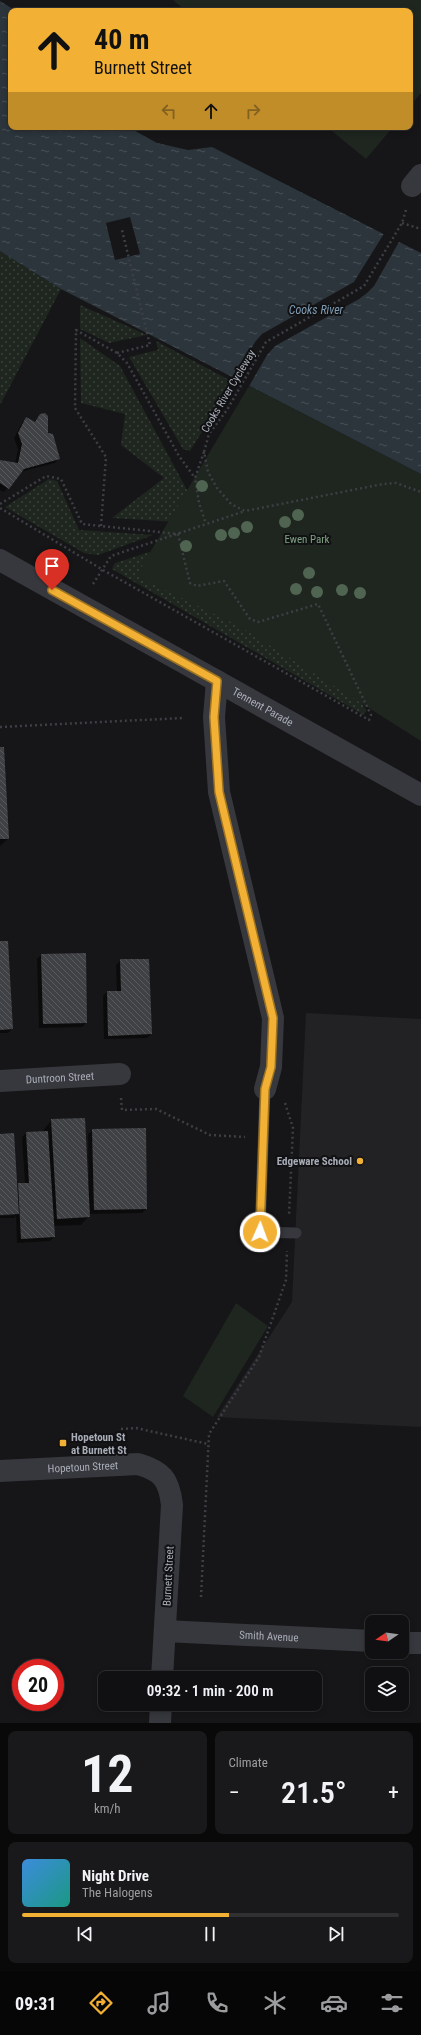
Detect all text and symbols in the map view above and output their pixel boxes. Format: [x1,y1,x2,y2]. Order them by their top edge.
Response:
text: 40 m [94,23,150,56]
icon: ahead [28,24,80,76]
text: Burnett Street [94,57,192,78]
icon: left [158,100,180,122]
icon: ahead [200,100,222,122]
icon: right [242,100,264,122]
water label: Cooks River [289,303,344,317]
street label: Cooks River Cycleway [199,347,258,435]
park label: Ewen Park [284,533,330,546]
pin [35,549,69,590]
icon: arrive [41,555,63,577]
street label: Tennent Parade [230,685,295,729]
street label: Duntroon Street [26,1070,94,1086]
place label: Edgeware School [277,1155,352,1168]
marker: Edgeware School [355,1156,365,1166]
position arrow [239,1211,281,1253]
place label: Hopetoun St at Burnett St [71,1431,127,1457]
marker: Hopetoun St at Burnett St [58,1438,68,1448]
street label: Hopetoun Street [47,1459,119,1476]
street label: Burnett Street [160,1546,177,1606]
north arrow [365,1615,409,1659]
map controls [365,1615,409,1711]
street label: Smith Avenue [239,1629,299,1644]
speed limit sign: 20 [12,1659,64,1711]
button: layers [365,1667,409,1711]
text: 09:32 · 1 min · 200 m [147,1682,273,1700]
text: 12 [81,1744,134,1805]
text: Climate [229,1755,268,1770]
text: 21.5° [281,1775,346,1810]
text: − [229,1780,240,1805]
text: + [388,1780,399,1805]
text: km/h [94,1801,121,1816]
text: Night Drive [82,1867,149,1885]
text: The Halogens [82,1885,153,1900]
icon: previous [74,1923,96,1945]
icon: pause [199,1923,221,1945]
icon: next [325,1923,347,1945]
icon: directions [87,1989,115,2017]
icon: music [145,1989,173,2017]
icon: phone [203,1989,231,2017]
icon: climate [261,1989,289,2017]
icon: car [320,1989,348,2017]
icon: filters [378,1989,406,2017]
text: 09:31 [15,1993,56,2014]

